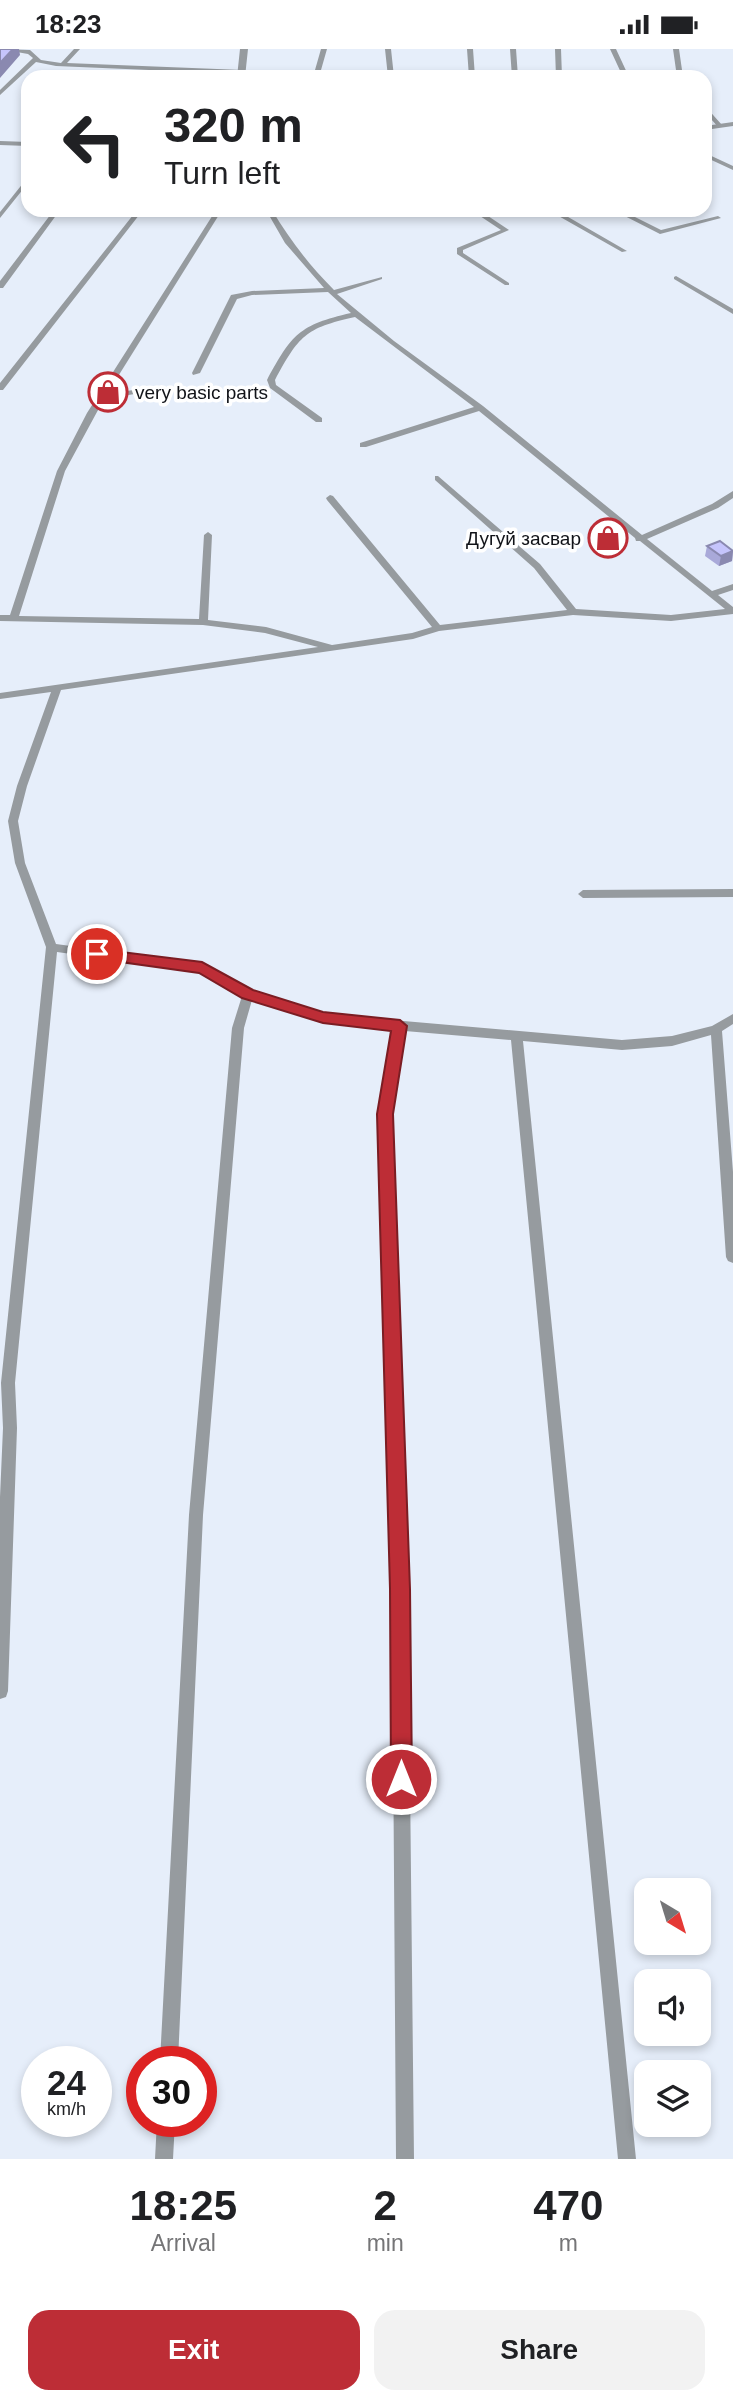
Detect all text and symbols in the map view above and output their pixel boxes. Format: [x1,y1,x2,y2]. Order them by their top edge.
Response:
text: 18:23 [35,9,102,39]
icon: left [49,98,140,189]
text: 320 m [164,98,303,152]
text: Turn left [164,155,280,191]
shop icon: very basic parts [87,371,129,413]
place label: very basic parts [135,382,268,403]
shop icon: Дугуй засвар [587,517,629,559]
place label: Дугуй засвар [466,528,581,549]
pin [67,924,127,984]
icon: arrive [78,935,116,973]
position arrow [364,1742,438,1816]
north arrow [634,1878,710,1955]
map controls [634,1878,711,2137]
button: sound [634,1969,711,2046]
speed limit sign: 30 [126,2046,217,2137]
button: layers [634,2060,711,2137]
text: 24 [47,2063,86,2102]
text: km/h [47,2099,86,2119]
text: 18:25 [130,2182,237,2229]
text: 2 [373,2182,397,2229]
text: 470 [533,2182,603,2229]
text: Arrival [151,2230,216,2256]
text: min [367,2230,404,2256]
text: m [559,2230,578,2256]
button: Exit [28,2310,360,2390]
button: Share [374,2310,705,2390]

